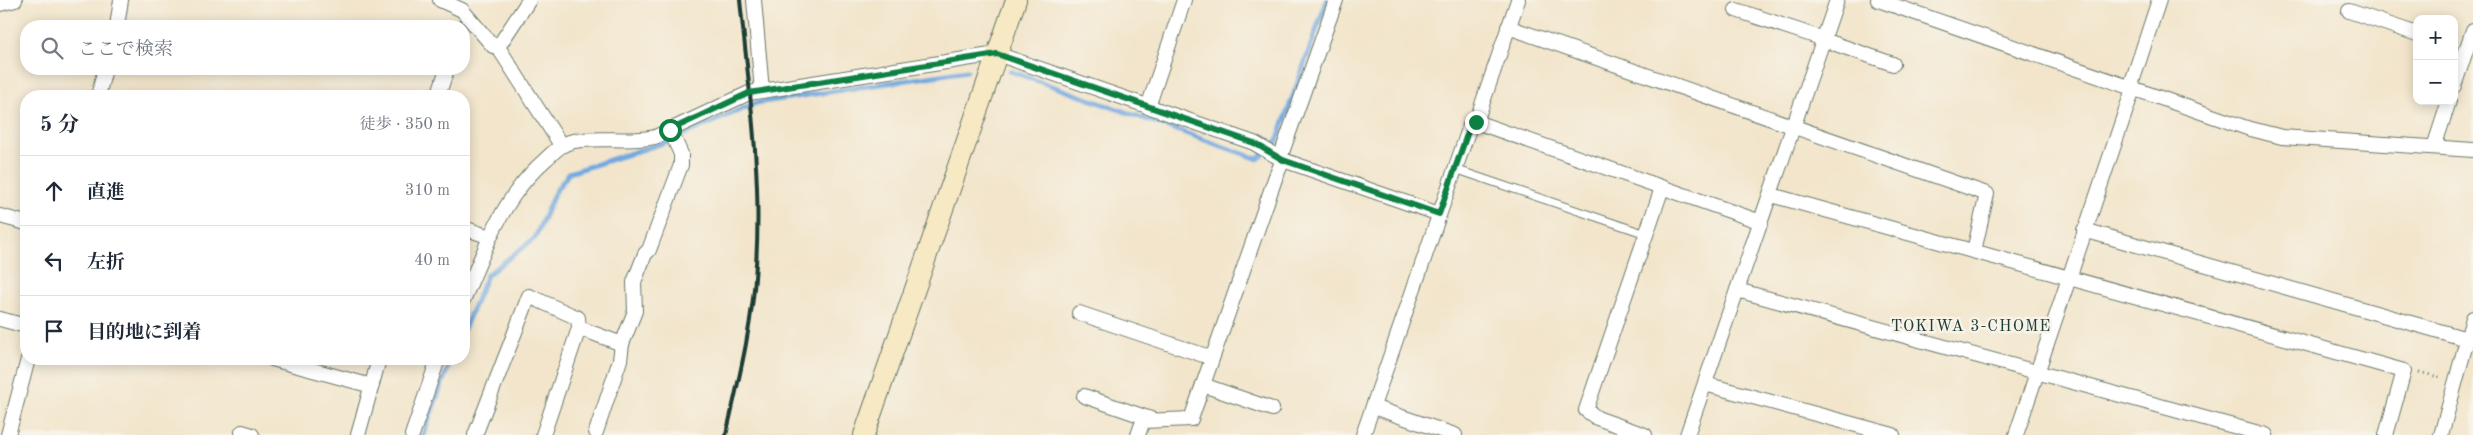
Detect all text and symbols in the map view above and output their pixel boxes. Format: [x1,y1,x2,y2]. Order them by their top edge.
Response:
map controls [2413,15,2458,105]
button: + [2413,15,2458,60]
search box [20,20,470,75]
icon: search [38,34,66,62]
text: ここで検索 [78,41,173,60]
button: − [2413,60,2458,105]
route end [1465,111,1488,134]
text: 5 分 [40,115,79,136]
text: 徒歩 · 350 m [360,117,450,133]
route start [659,119,682,142]
icon: ahead [40,177,68,205]
text: 310 m [405,183,450,199]
text: 直進 [87,184,125,203]
icon: left [40,247,68,275]
text: 40 m [414,253,450,269]
text: 左折 [87,254,125,273]
icon: arrive [40,317,68,345]
district label: TOKIWA 3-CHOME [1891,319,2051,335]
text: 目的地に到着 [87,324,201,343]

